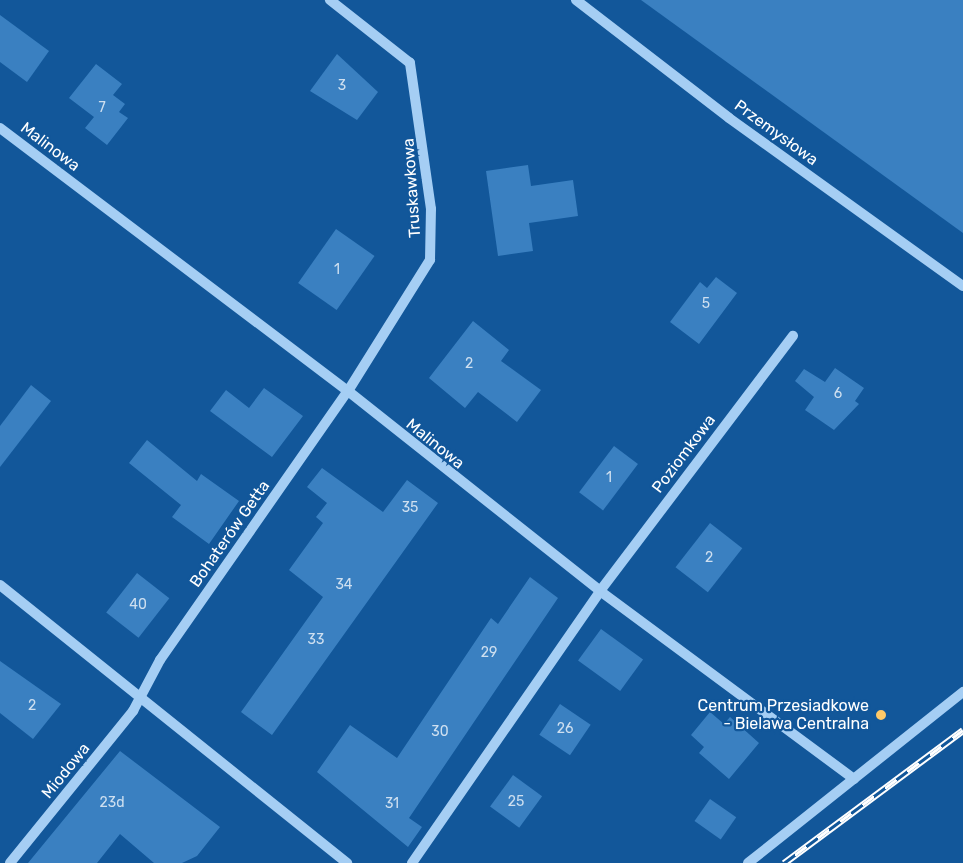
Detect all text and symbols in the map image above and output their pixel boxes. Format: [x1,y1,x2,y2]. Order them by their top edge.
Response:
house number: 3 [338,78,346,94]
street label: Przemysłowa [730,96,822,170]
house number: 7 [98,100,106,116]
street label: Malinowa [17,118,83,176]
street label: Truskawkowa [399,138,425,238]
house number: 1 [334,262,340,278]
house number: 5 [702,296,710,312]
house number: 2 [465,356,473,372]
house number: 6 [834,386,842,402]
street label: Poziomkowa [648,411,720,497]
street label: Malinowa [402,415,468,473]
house number: 1 [606,470,612,486]
street label: Bohaterów Getta [186,477,274,591]
house number: 35 [402,500,418,516]
house number: 2 [705,550,713,566]
house number: 34 [335,577,353,593]
house number: 40 [129,597,147,613]
house number: 33 [308,632,324,648]
house number: 29 [481,645,497,661]
place label: Centrum Przesiadkowe - Bielawa Centralna [698,696,869,734]
house number: 2 [28,698,36,714]
marker: Centrum Przesiadkowe - Bielawa Centralna [874,708,888,722]
house number: 26 [557,721,573,737]
house number: 30 [431,724,449,740]
street label: Miodowa [38,739,94,803]
house number: 25 [508,794,524,810]
house number: 23d [100,795,124,811]
house number: 31 [385,796,399,812]

